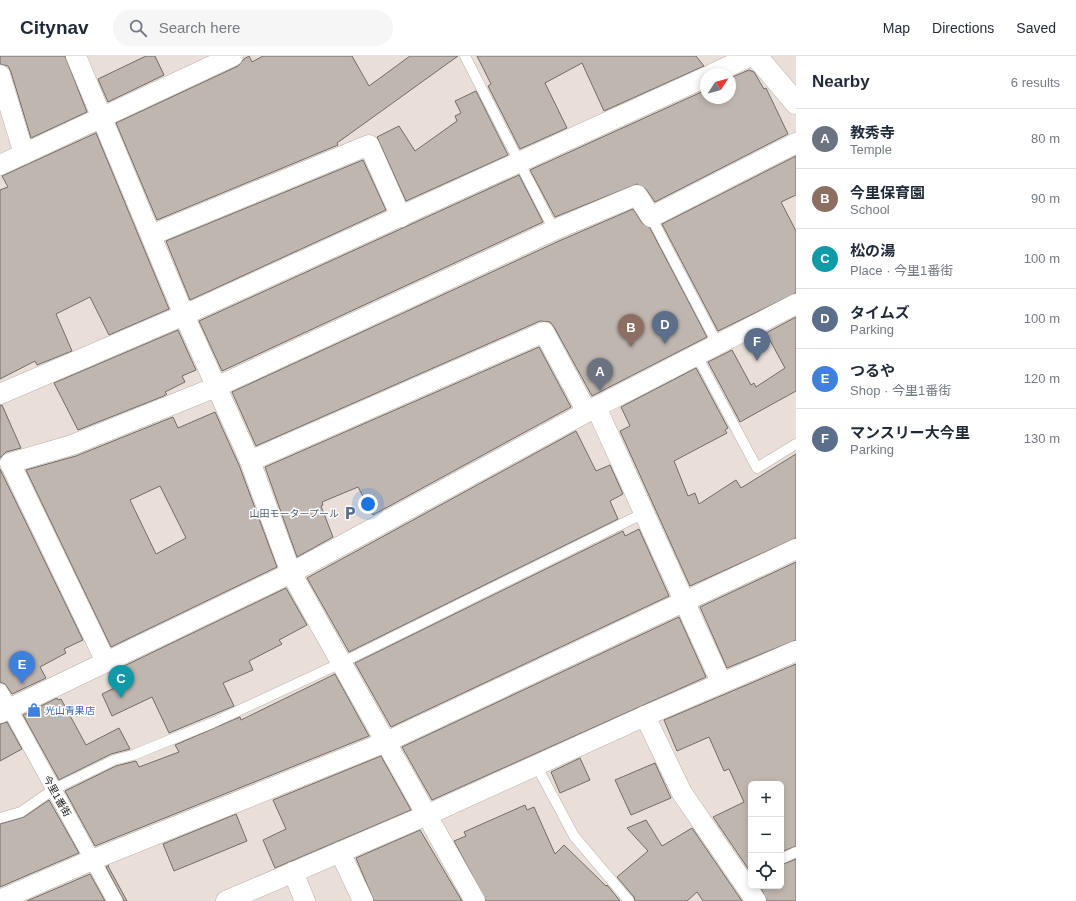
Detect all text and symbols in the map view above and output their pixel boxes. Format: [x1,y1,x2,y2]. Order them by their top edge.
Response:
search box [113,10,393,46]
text: Citynav [20,17,89,38]
icon: search [127,17,149,39]
text: Search here [159,19,240,36]
text: Map [883,20,910,36]
text: Directions [932,20,994,36]
text: Saved [1016,20,1056,36]
north arrow [700,68,736,104]
text: Nearby [812,72,870,91]
text: 6 results [1011,75,1060,90]
text: 教秀寺 [850,124,895,141]
text: A [820,131,830,146]
text: 80 m [1031,131,1060,146]
text: Temple [850,142,892,157]
text: 今里保育園 [850,184,925,201]
text: B [820,191,830,206]
text: 90 m [1031,191,1060,206]
text: School [850,202,890,217]
text: 松の湯 [850,242,895,259]
text: C [820,251,830,266]
text: 100 m [1024,251,1060,266]
text: Place · 今里1番街 [850,263,953,278]
text: タイムズ [850,304,910,321]
pin: D [652,311,678,344]
text: D [820,311,830,326]
text: 100 m [1024,311,1060,326]
pin: B [618,314,644,347]
text: Parking [850,322,894,337]
pin: F [744,328,770,361]
pin: A [587,358,613,391]
text: つるや [850,362,895,379]
text: E [821,371,829,386]
text: 120 m [1024,371,1060,386]
text: Shop · 今里1番街 [850,383,951,398]
text: マンスリー大今里 [850,424,970,441]
text: F [821,431,829,446]
text: 130 m [1024,431,1060,446]
text: Parking [850,442,894,457]
your location [358,494,378,514]
parking icon: 山田モータープール [342,505,358,521]
place label: 山田モータープール [250,508,339,519]
pin: E [9,651,35,684]
pin: C [108,665,134,698]
shop icon: 光山青果店 [26,702,42,718]
place label: 光山青果店 [45,705,95,716]
street label: 今里1番街 [41,773,73,819]
map controls [748,781,784,889]
button: + [748,781,784,817]
button: − [748,817,784,853]
button: locate [748,853,784,889]

